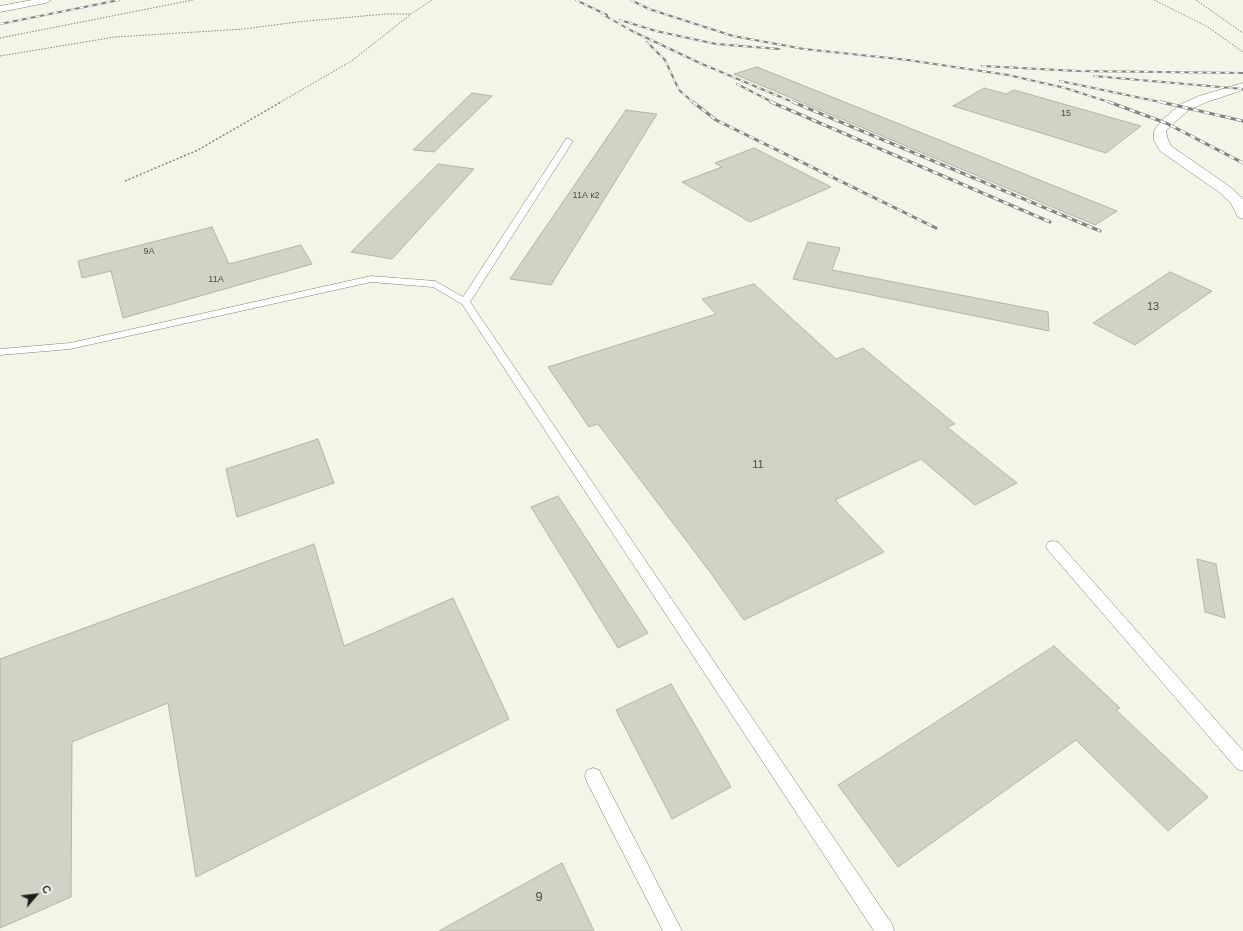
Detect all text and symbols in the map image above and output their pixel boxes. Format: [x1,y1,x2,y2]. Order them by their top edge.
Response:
house number: 15 [1061,109,1071,119]
house number: 11А к2 [573,191,599,201]
house number: 9А [143,247,155,257]
house number: 11А [208,275,224,285]
house number: 13 [1147,300,1159,314]
house number: 11 [752,458,764,472]
north arrow [16,875,56,915]
text: С [39,883,54,896]
house number: 9 [535,889,543,905]

